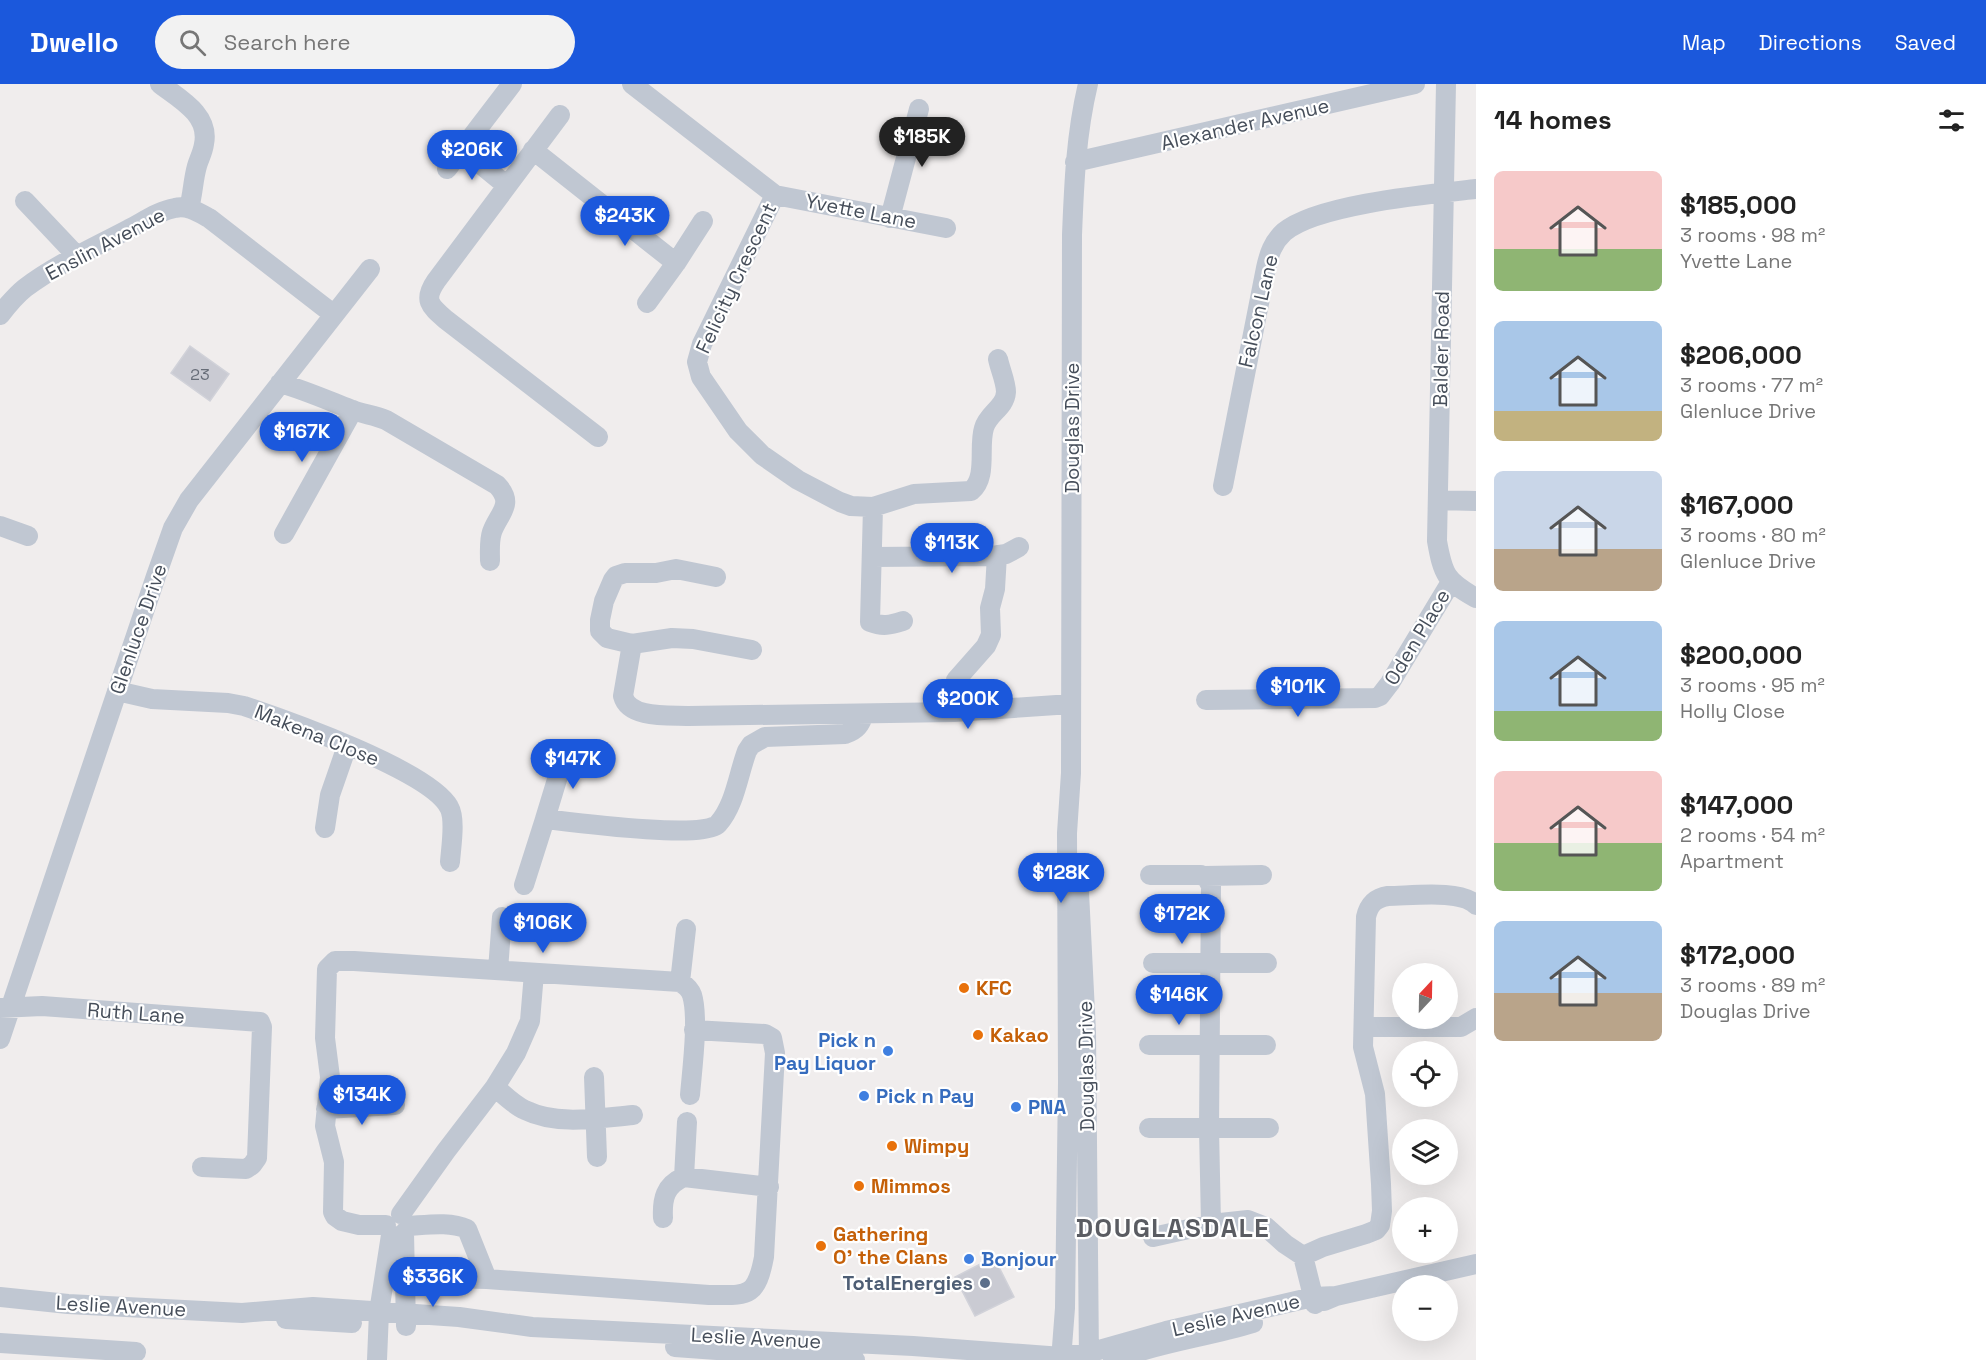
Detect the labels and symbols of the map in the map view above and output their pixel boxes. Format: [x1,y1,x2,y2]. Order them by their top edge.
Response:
street label: Alexander Avenue [1158,92,1332,156]
pin: $185K [880,117,964,168]
pin: $206K [430,130,514,181]
street label: Yvette Lane [803,188,919,234]
pin: $243K [583,196,667,247]
street label: Felicity Crescent [690,199,782,357]
street label: Enslin Avenue [41,202,169,286]
street label: Falcon Lane [1232,252,1284,370]
street label: Balder Road [1427,291,1455,407]
street label: Douglas Drive [1059,363,1085,493]
house number: 23 [190,364,210,385]
pin: $167K [260,412,344,463]
pin: $113K [910,523,994,574]
street label: Glenluce Drive [104,560,172,698]
street label: Oden Place [1378,584,1456,690]
pin: $101K [1256,667,1340,718]
pin: $200K [926,679,1010,730]
street label: Makena Close [251,698,383,772]
pin: $147K [531,739,615,790]
pin: $128K [1019,853,1103,904]
pin: $172K [1140,894,1224,945]
pin: $106K [501,903,585,954]
north arrow [1392,963,1458,1029]
place label: KFC [976,975,1012,1001]
pin: $146K [1137,975,1221,1026]
marker: KFC [957,981,971,995]
street label: Ruth Lane [86,997,186,1029]
street label: Douglas Drive [1072,1000,1100,1132]
place label: Kakao [990,1022,1049,1048]
place label: Pick n Pay Liquor [774,1027,876,1076]
marker: Kakao [971,1028,985,1042]
marker: Pick n Pay Liquor [881,1044,895,1058]
pin: $134K [320,1075,404,1126]
place label: Pick n Pay [876,1083,974,1109]
marker: Pick n Pay [857,1089,871,1103]
place label: PNA [1028,1094,1066,1120]
marker: PNA [1009,1100,1023,1114]
place label: Wimpy [904,1133,969,1159]
marker: Wimpy [885,1139,899,1153]
place label: Mimmos [871,1173,951,1199]
marker: Mimmos [852,1179,866,1193]
district label: DOUGLASDALE [1076,1211,1270,1245]
place label: Gathering O' the Clans [833,1221,948,1270]
marker: Gathering O' the Clans [814,1239,828,1253]
place label: Bonjour [981,1246,1057,1272]
marker: Bonjour [962,1252,976,1266]
pin: $336K [391,1257,475,1308]
place label: TotalEnergies [843,1270,973,1296]
marker: TotalEnergies [978,1276,992,1290]
street label: Leslie Avenue [1170,1288,1302,1342]
street label: Leslie Avenue [55,1290,187,1322]
street label: Leslie Avenue [690,1322,822,1354]

